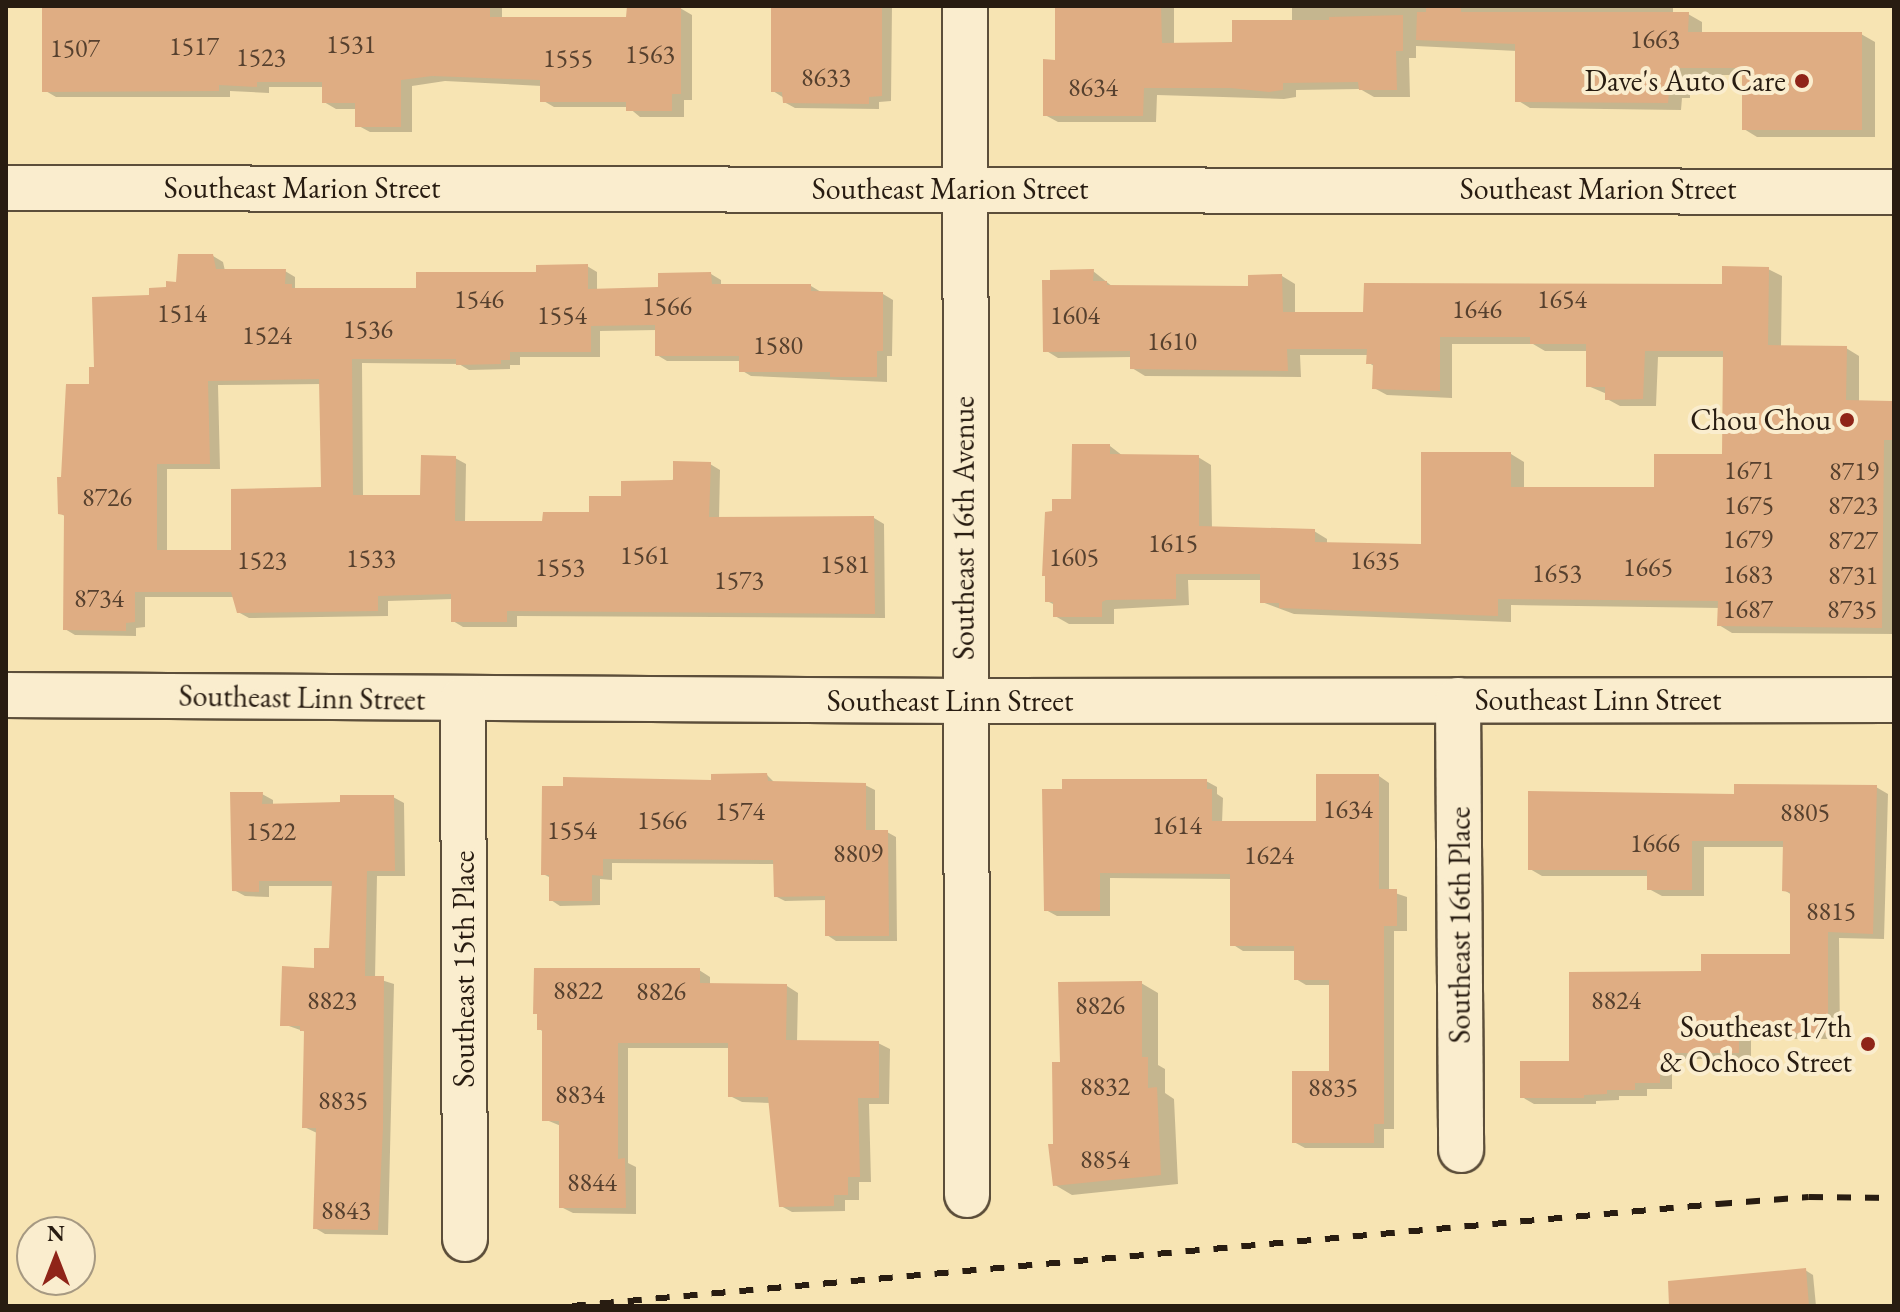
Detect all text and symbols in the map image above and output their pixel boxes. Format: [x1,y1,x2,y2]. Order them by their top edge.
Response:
house number: 1663 [1630,24,1680,56]
house number: 1531 [326,29,376,61]
house number: 1517 [169,31,219,63]
house number: 1507 [50,33,100,65]
house number: 1563 [625,39,675,71]
house number: 1523 [236,42,286,74]
house number: 1555 [543,43,593,75]
house number: 8633 [801,62,851,94]
place label: Dave's Auto Care [1584,63,1786,99]
house number: 8634 [1068,72,1118,104]
marker: Dave's Auto Care [1793,72,1811,90]
street label: Southeast Marion Street [164,170,440,206]
street label: Southeast Marion Street [812,171,1088,207]
street label: Southeast Marion Street [1460,171,1736,207]
house number: 1546 [454,284,504,316]
house number: 1654 [1537,284,1587,316]
house number: 1566 [642,291,692,323]
house number: 1646 [1452,294,1502,326]
house number: 1514 [157,298,207,330]
house number: 1554 [537,300,587,332]
house number: 1604 [1050,300,1100,332]
house number: 1536 [343,314,393,346]
house number: 1524 [242,320,292,352]
house number: 1610 [1147,326,1197,358]
house number: 1580 [753,330,803,362]
street label: Southeast 16th Avenue [946,396,982,660]
place label: Chou Chou [1690,402,1831,438]
marker: Chou Chou [1838,411,1856,429]
house number: 1671 [1724,455,1774,487]
house number: 8719 [1829,456,1879,488]
house number: 8726 [82,482,132,514]
house number: 1675 [1724,490,1774,522]
house number: 8723 [1828,490,1878,522]
house number: 1679 [1723,524,1773,556]
house number: 8727 [1828,525,1878,557]
house number: 1615 [1148,528,1198,560]
house number: 1561 [620,540,670,572]
house number: 1605 [1049,542,1099,574]
house number: 1533 [346,543,396,575]
house number: 1523 [237,545,287,577]
house number: 1635 [1350,545,1400,577]
house number: 1581 [820,549,870,581]
house number: 1553 [535,552,585,584]
house number: 1665 [1623,552,1673,584]
house number: 1653 [1532,558,1582,590]
house number: 1683 [1723,559,1773,591]
house number: 8731 [1828,560,1878,592]
house number: 1573 [714,565,764,597]
house number: 8734 [74,583,124,615]
house number: 1687 [1723,594,1773,626]
house number: 8735 [1827,594,1877,626]
street label: Southeast Linn Street [178,678,426,718]
street label: Southeast Linn Street [1475,682,1721,718]
street label: Southeast Linn Street [827,683,1073,719]
house number: 1634 [1323,794,1373,826]
house number: 1574 [715,796,765,828]
house number: 8805 [1780,797,1830,829]
house number: 1566 [637,805,687,837]
street label: Southeast 16th Place [1442,807,1478,1043]
house number: 1614 [1152,810,1202,842]
house number: 1554 [547,815,597,847]
house number: 1522 [246,816,296,848]
house number: 1666 [1630,828,1680,860]
house number: 8809 [833,838,883,870]
house number: 1624 [1244,840,1294,872]
street label: Southeast 15th Place [446,851,482,1087]
house number: 8815 [1806,896,1856,928]
house number: 8822 [553,975,603,1007]
house number: 8826 [636,976,686,1008]
house number: 8823 [307,985,357,1017]
house number: 8824 [1591,985,1641,1017]
house number: 8826 [1075,990,1125,1022]
place label: Southeast 17th & Ochoco Street [1660,1009,1852,1080]
marker: Southeast 17th & Ochoco Street [1859,1035,1877,1053]
house number: 8832 [1080,1071,1130,1103]
house number: 8835 [1308,1072,1358,1104]
house number: 8834 [555,1079,605,1111]
house number: 8835 [318,1085,368,1117]
house number: 8854 [1080,1144,1130,1176]
house number: 8844 [567,1167,617,1199]
house number: 8843 [321,1195,371,1227]
north arrow [16,1216,96,1296]
text: N [47,1219,65,1248]

